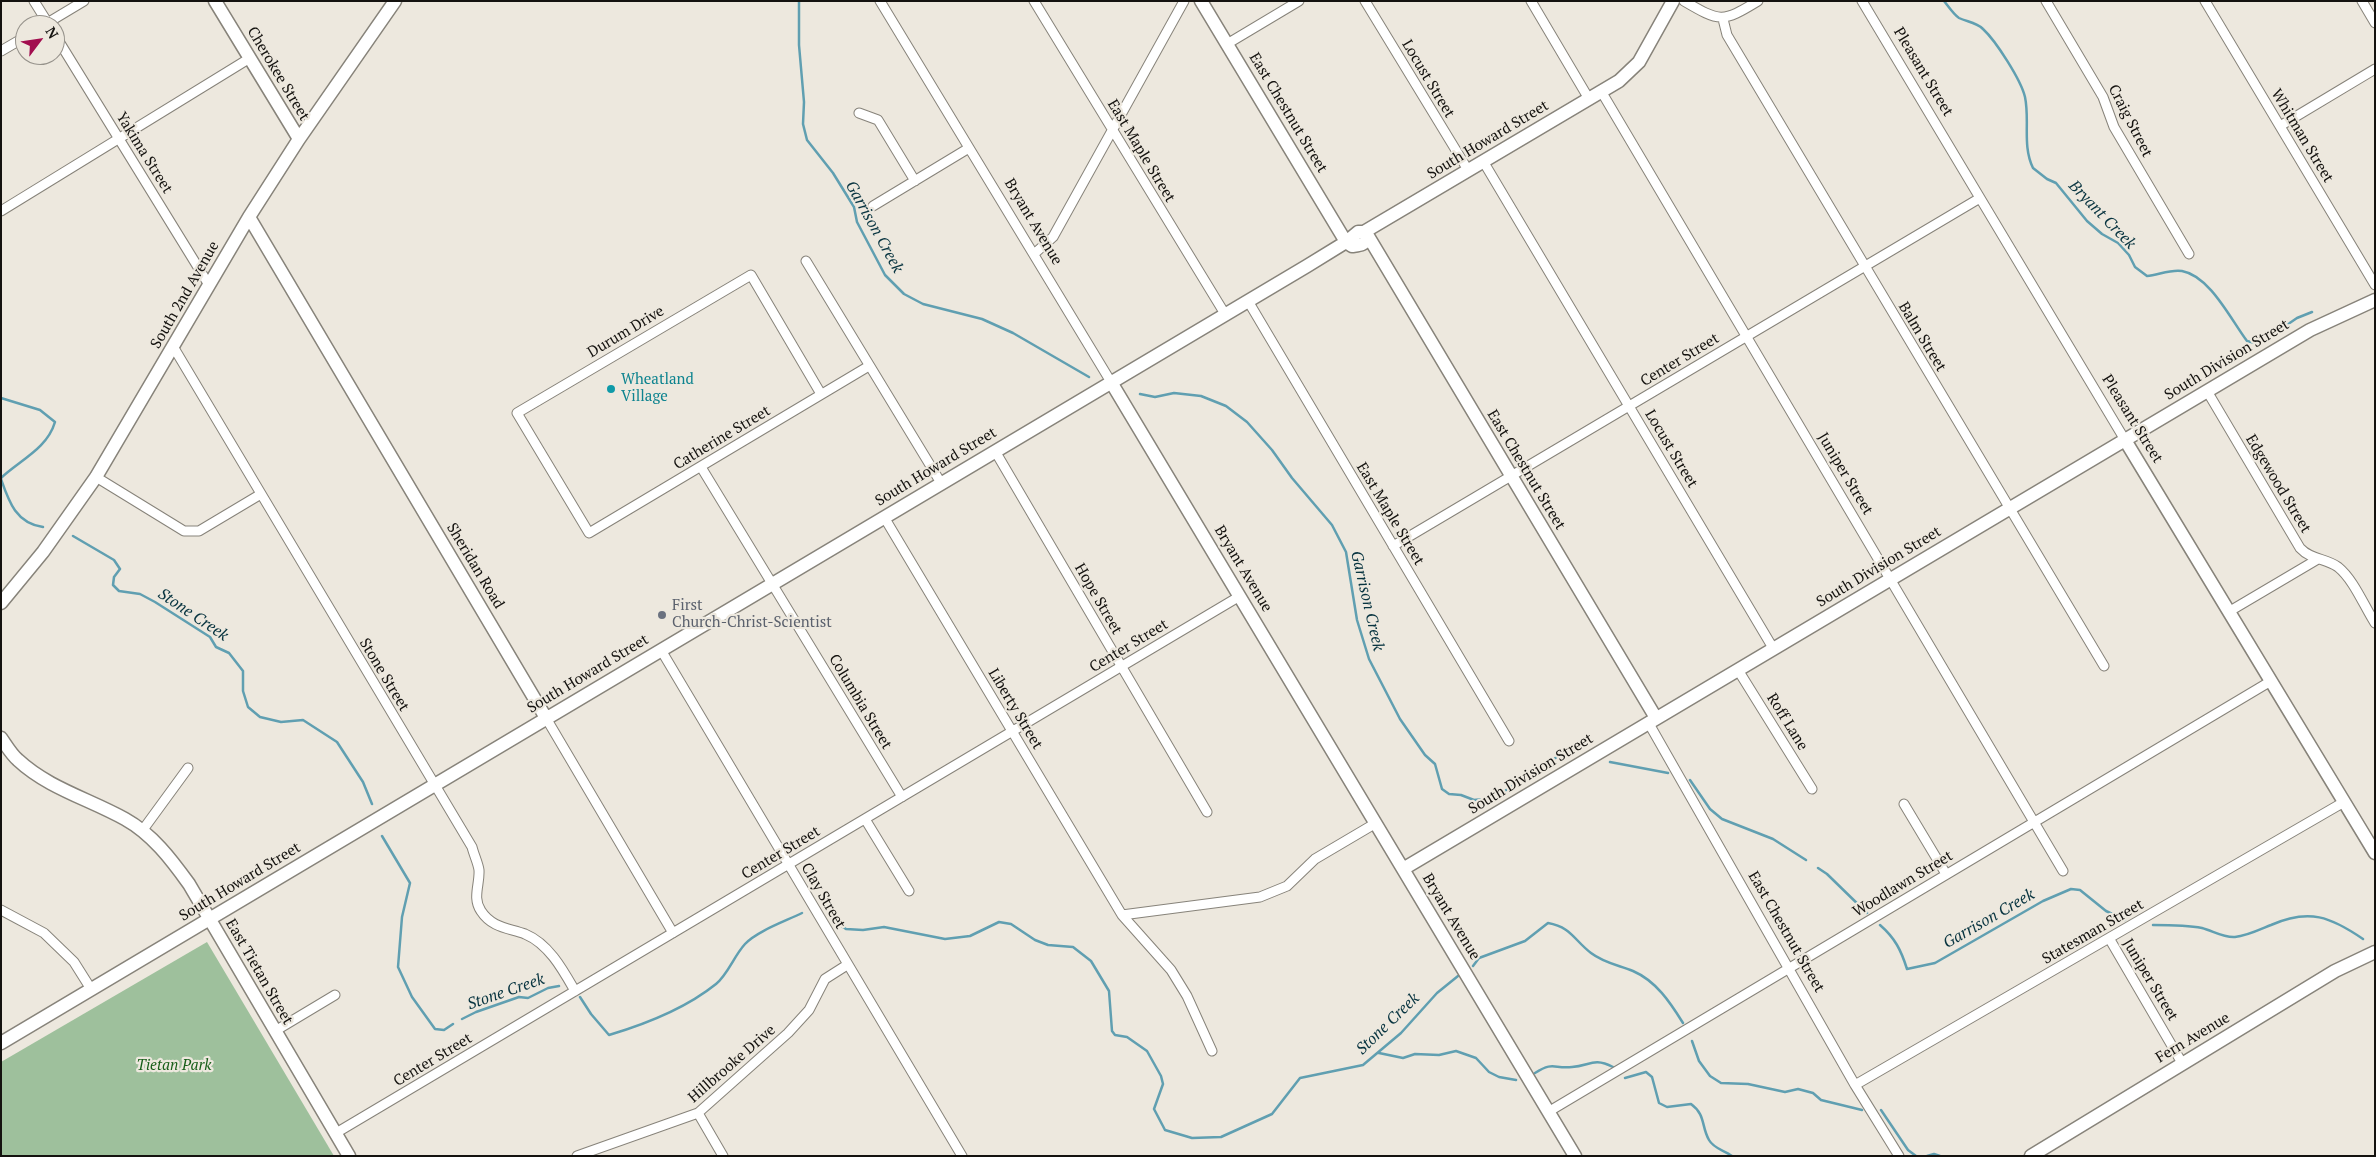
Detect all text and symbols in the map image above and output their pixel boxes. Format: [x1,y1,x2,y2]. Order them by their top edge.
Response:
north arrow [15,15,65,65]
text: N [42,23,63,42]
street label: Cherokee Street [243,24,313,124]
street label: Pleasant Street [1889,24,1957,120]
street label: Locust Street [1398,37,1458,121]
street label: East Chestnut Street [1245,50,1331,176]
street label: Craig Street [2104,82,2156,160]
street label: Whitman Street [2267,86,2337,186]
street label: East Maple Street [1103,96,1179,206]
street label: South Howard Street [1424,97,1552,183]
street label: Yakima Street [112,109,176,197]
street label: Bryant Avenue [1000,176,1066,268]
water label: Bryant Creek [2064,177,2140,253]
water label: Garrison Creek [841,178,907,276]
street label: South 2nd Avenue [147,238,223,352]
street label: Balm Street [1894,299,1950,375]
street label: Durum Drive [585,302,667,362]
street label: South Division Street [2161,316,2293,404]
street label: Center Street [1638,330,1722,390]
place label: Wheatland Village [621,371,694,406]
street label: Pleasant Street [2098,371,2166,467]
marker: Wheatland Village [605,383,617,395]
street label: Catherine Street [670,402,774,474]
street label: East Chestnut Street [1483,407,1569,533]
street label: Locust Street [1641,407,1701,491]
street label: South Howard Street [872,424,1000,510]
street label: Juniper Street [1813,430,1877,518]
street label: Edgewood Street [2241,431,2315,537]
street label: East Maple Street [1352,459,1428,569]
street label: Sheridan Road [442,520,508,612]
street label: Bryant Avenue [1210,523,1276,615]
street label: South Division Street [1813,523,1945,611]
water label: Garrison Creek [1346,549,1388,653]
street label: Hope Street [1070,560,1126,638]
water label: Stone Creek [154,585,232,645]
place label: First Church-Christ-Scientist [672,597,832,632]
marker: First Church-Christ-Scientist [656,609,668,621]
street label: Center Street [1087,616,1171,676]
street label: South Howard Street [524,631,652,717]
street label: Stone Street [355,635,413,715]
street label: Columbia Street [825,651,895,753]
street label: Liberty Street [984,665,1046,753]
street label: Roff Lane [1762,690,1812,754]
street label: South Division Street [1465,730,1597,818]
street label: Center Street [739,823,823,883]
street label: South Howard Street [176,839,304,925]
street label: Woodlawn Street [1850,847,1956,921]
street label: Clay Street [797,860,849,932]
street label: East Chestnut Street [1744,868,1828,996]
street label: Bryant Avenue [1418,871,1484,963]
water label: Garrison Creek [1940,885,2038,953]
street label: Statesman Street [2039,896,2147,968]
street label: East Tietan Street [221,916,297,1028]
street label: Juniper Street [2118,936,2182,1024]
water label: Stone Creek [465,970,547,1014]
water label: Stone Creek [1352,989,1424,1059]
street label: Fern Avenue [2153,1009,2233,1067]
street label: Hillbrooke Drive [685,1021,779,1107]
street label: Center Street [391,1030,475,1090]
park label: Tietan Park [137,1057,211,1075]

